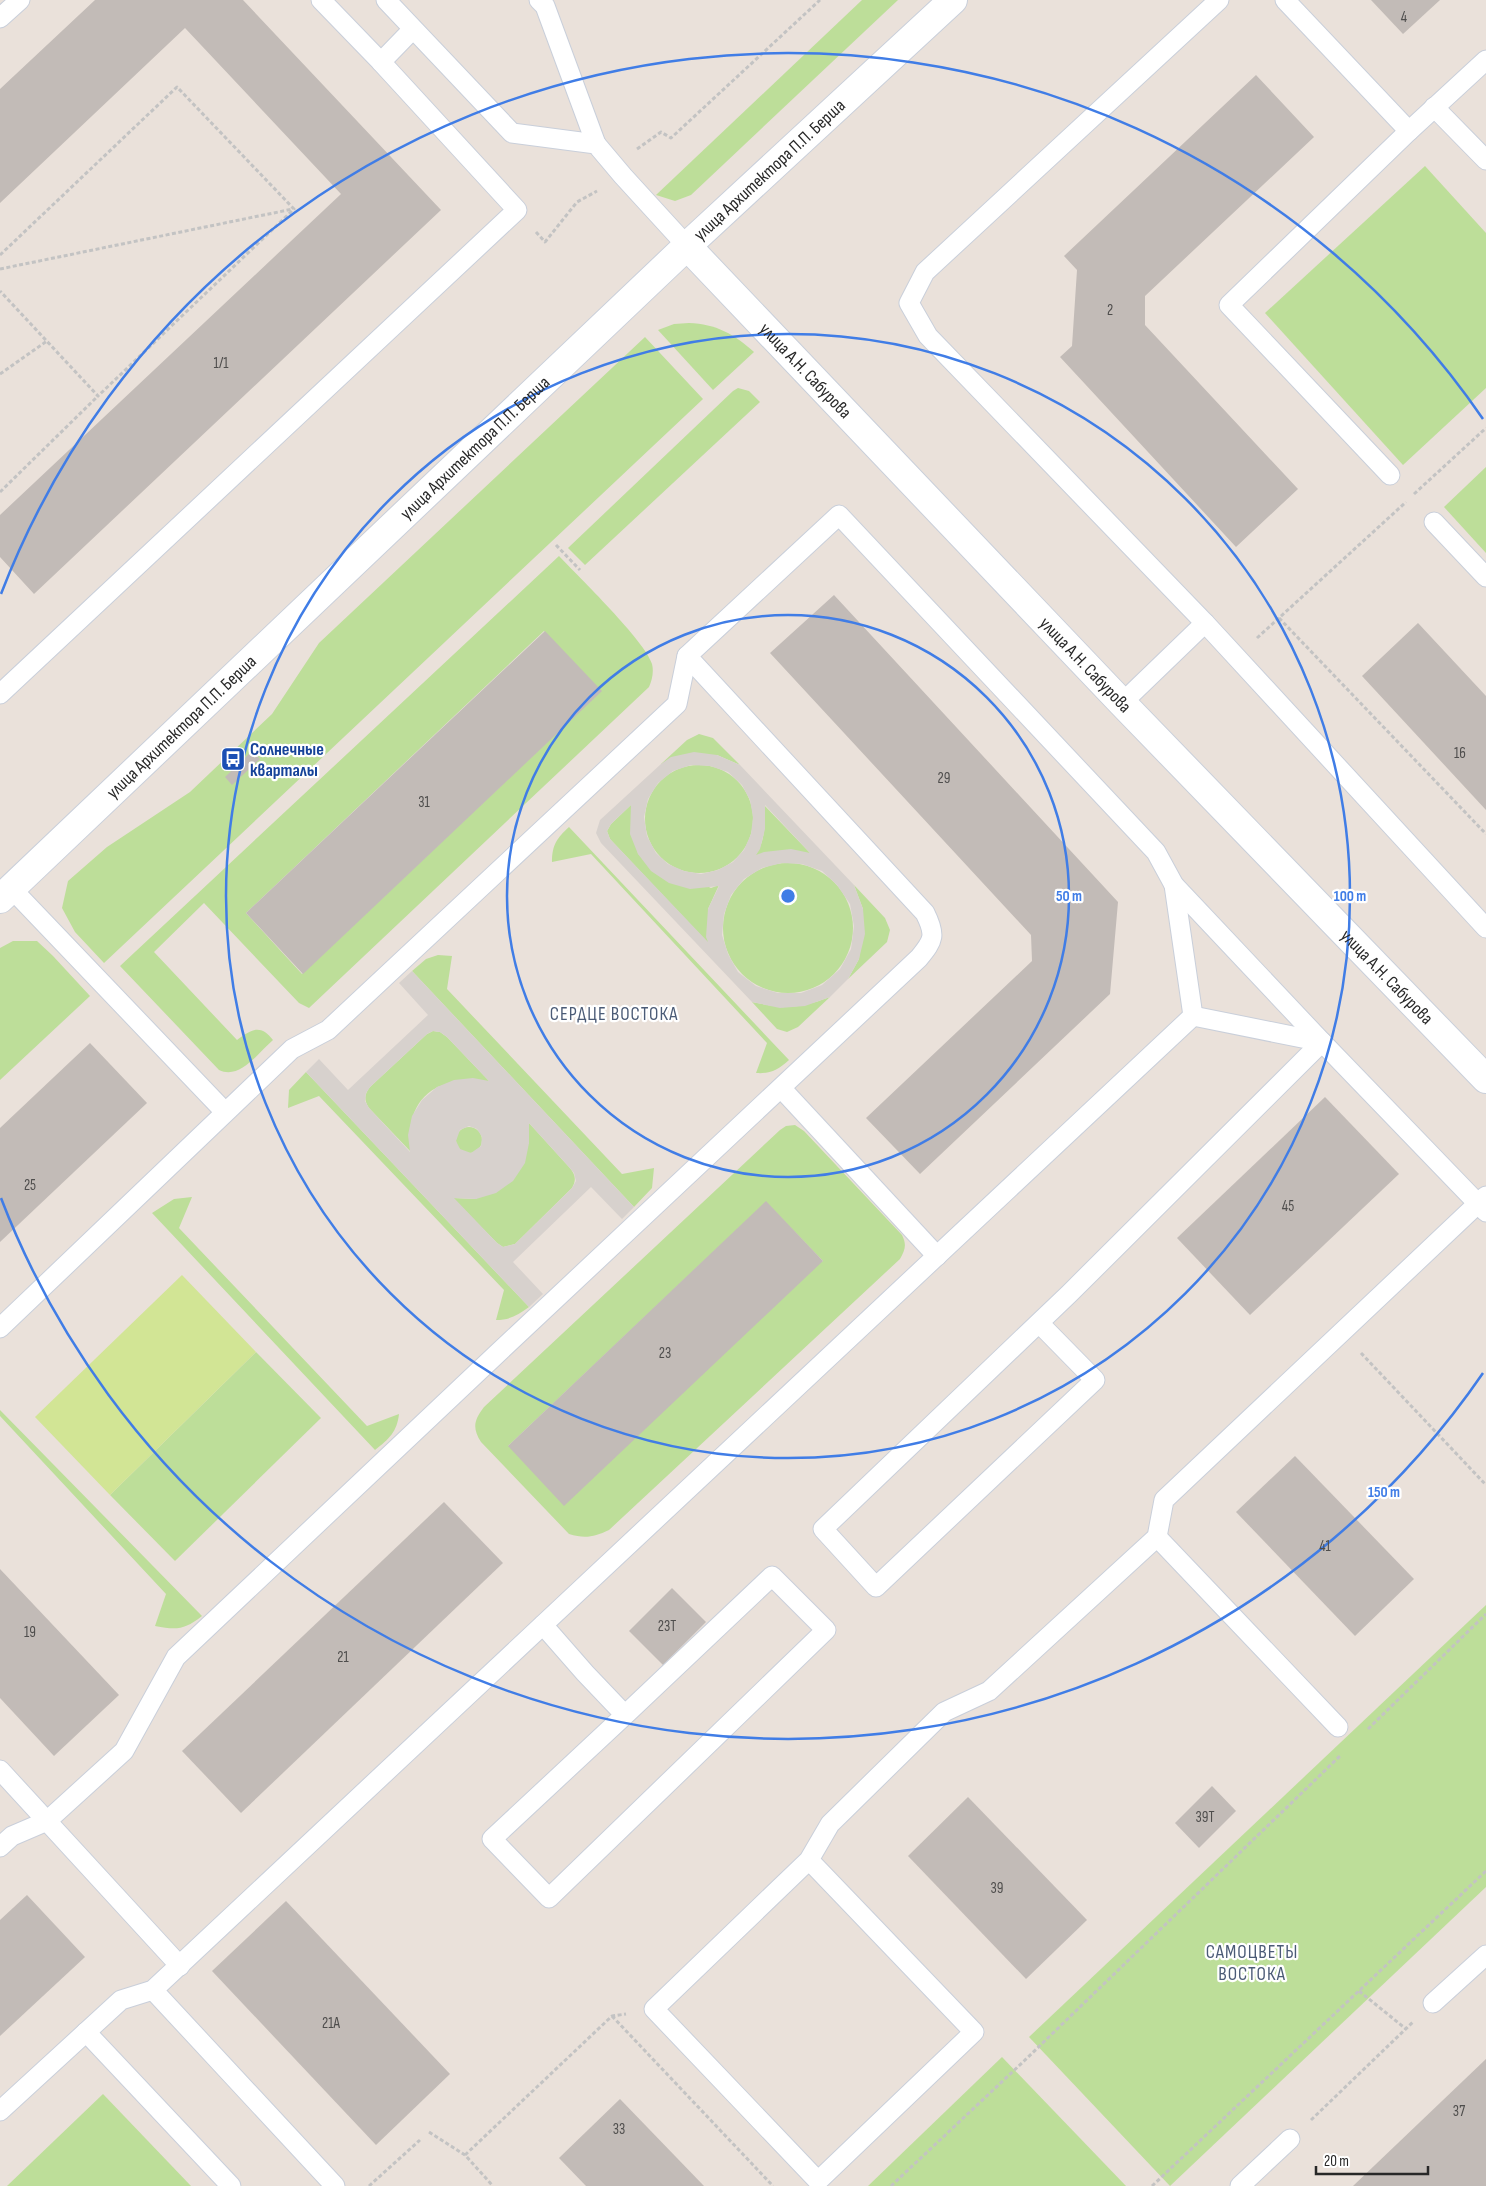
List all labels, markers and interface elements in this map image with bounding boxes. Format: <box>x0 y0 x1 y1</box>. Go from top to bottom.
house number: 4 <box>1401 8 1407 27</box>
street label: улица Архитектора П.П. Берша <box>689 95 849 245</box>
house number: 2 <box>1107 301 1113 320</box>
street label: улица А.Н. Сабурова <box>755 319 856 423</box>
house number: 1/1 <box>213 354 229 373</box>
street label: улица Архитектора П.П. Берша <box>396 372 554 524</box>
street label: улица А.Н. Сабурова <box>1035 613 1136 717</box>
street label: улица Архитектора П.П. Берша <box>102 651 260 803</box>
place label: Солнечные кварталы <box>250 739 324 781</box>
house number: 16 <box>1454 744 1466 763</box>
bus stop icon: Солнечные кварталы <box>220 746 246 772</box>
house number: 29 <box>938 769 950 788</box>
house number: 31 <box>418 793 431 812</box>
centre of rings <box>779 887 797 905</box>
text: 50 m <box>1056 887 1082 906</box>
text: 100 m <box>1334 887 1366 906</box>
street label: улица А.Н. Сабурова <box>1336 925 1438 1029</box>
district label: СЕРДЦЕ ВОСТОКА <box>550 1003 678 1026</box>
house number: 25 <box>24 1176 36 1195</box>
house number: 45 <box>1282 1197 1294 1216</box>
house number: 23 <box>659 1344 671 1363</box>
text: 150 m <box>1368 1483 1400 1502</box>
house number: 41 <box>1319 1537 1332 1556</box>
house number: 23Т <box>658 1617 676 1636</box>
house number: 19 <box>24 1623 36 1642</box>
house number: 21 <box>337 1648 349 1667</box>
house number: 39Т <box>1195 1808 1215 1827</box>
house number: 39 <box>991 1879 1003 1898</box>
district label: САМОЦВЕТЫ ВОСТОКА <box>1206 1941 1298 1986</box>
house number: 21А <box>322 2014 341 2033</box>
house number: 37 <box>1453 2102 1465 2121</box>
house number: 33 <box>613 2120 625 2139</box>
scale bar <box>1316 2144 1428 2176</box>
text: 20 m <box>1324 2152 1349 2171</box>

